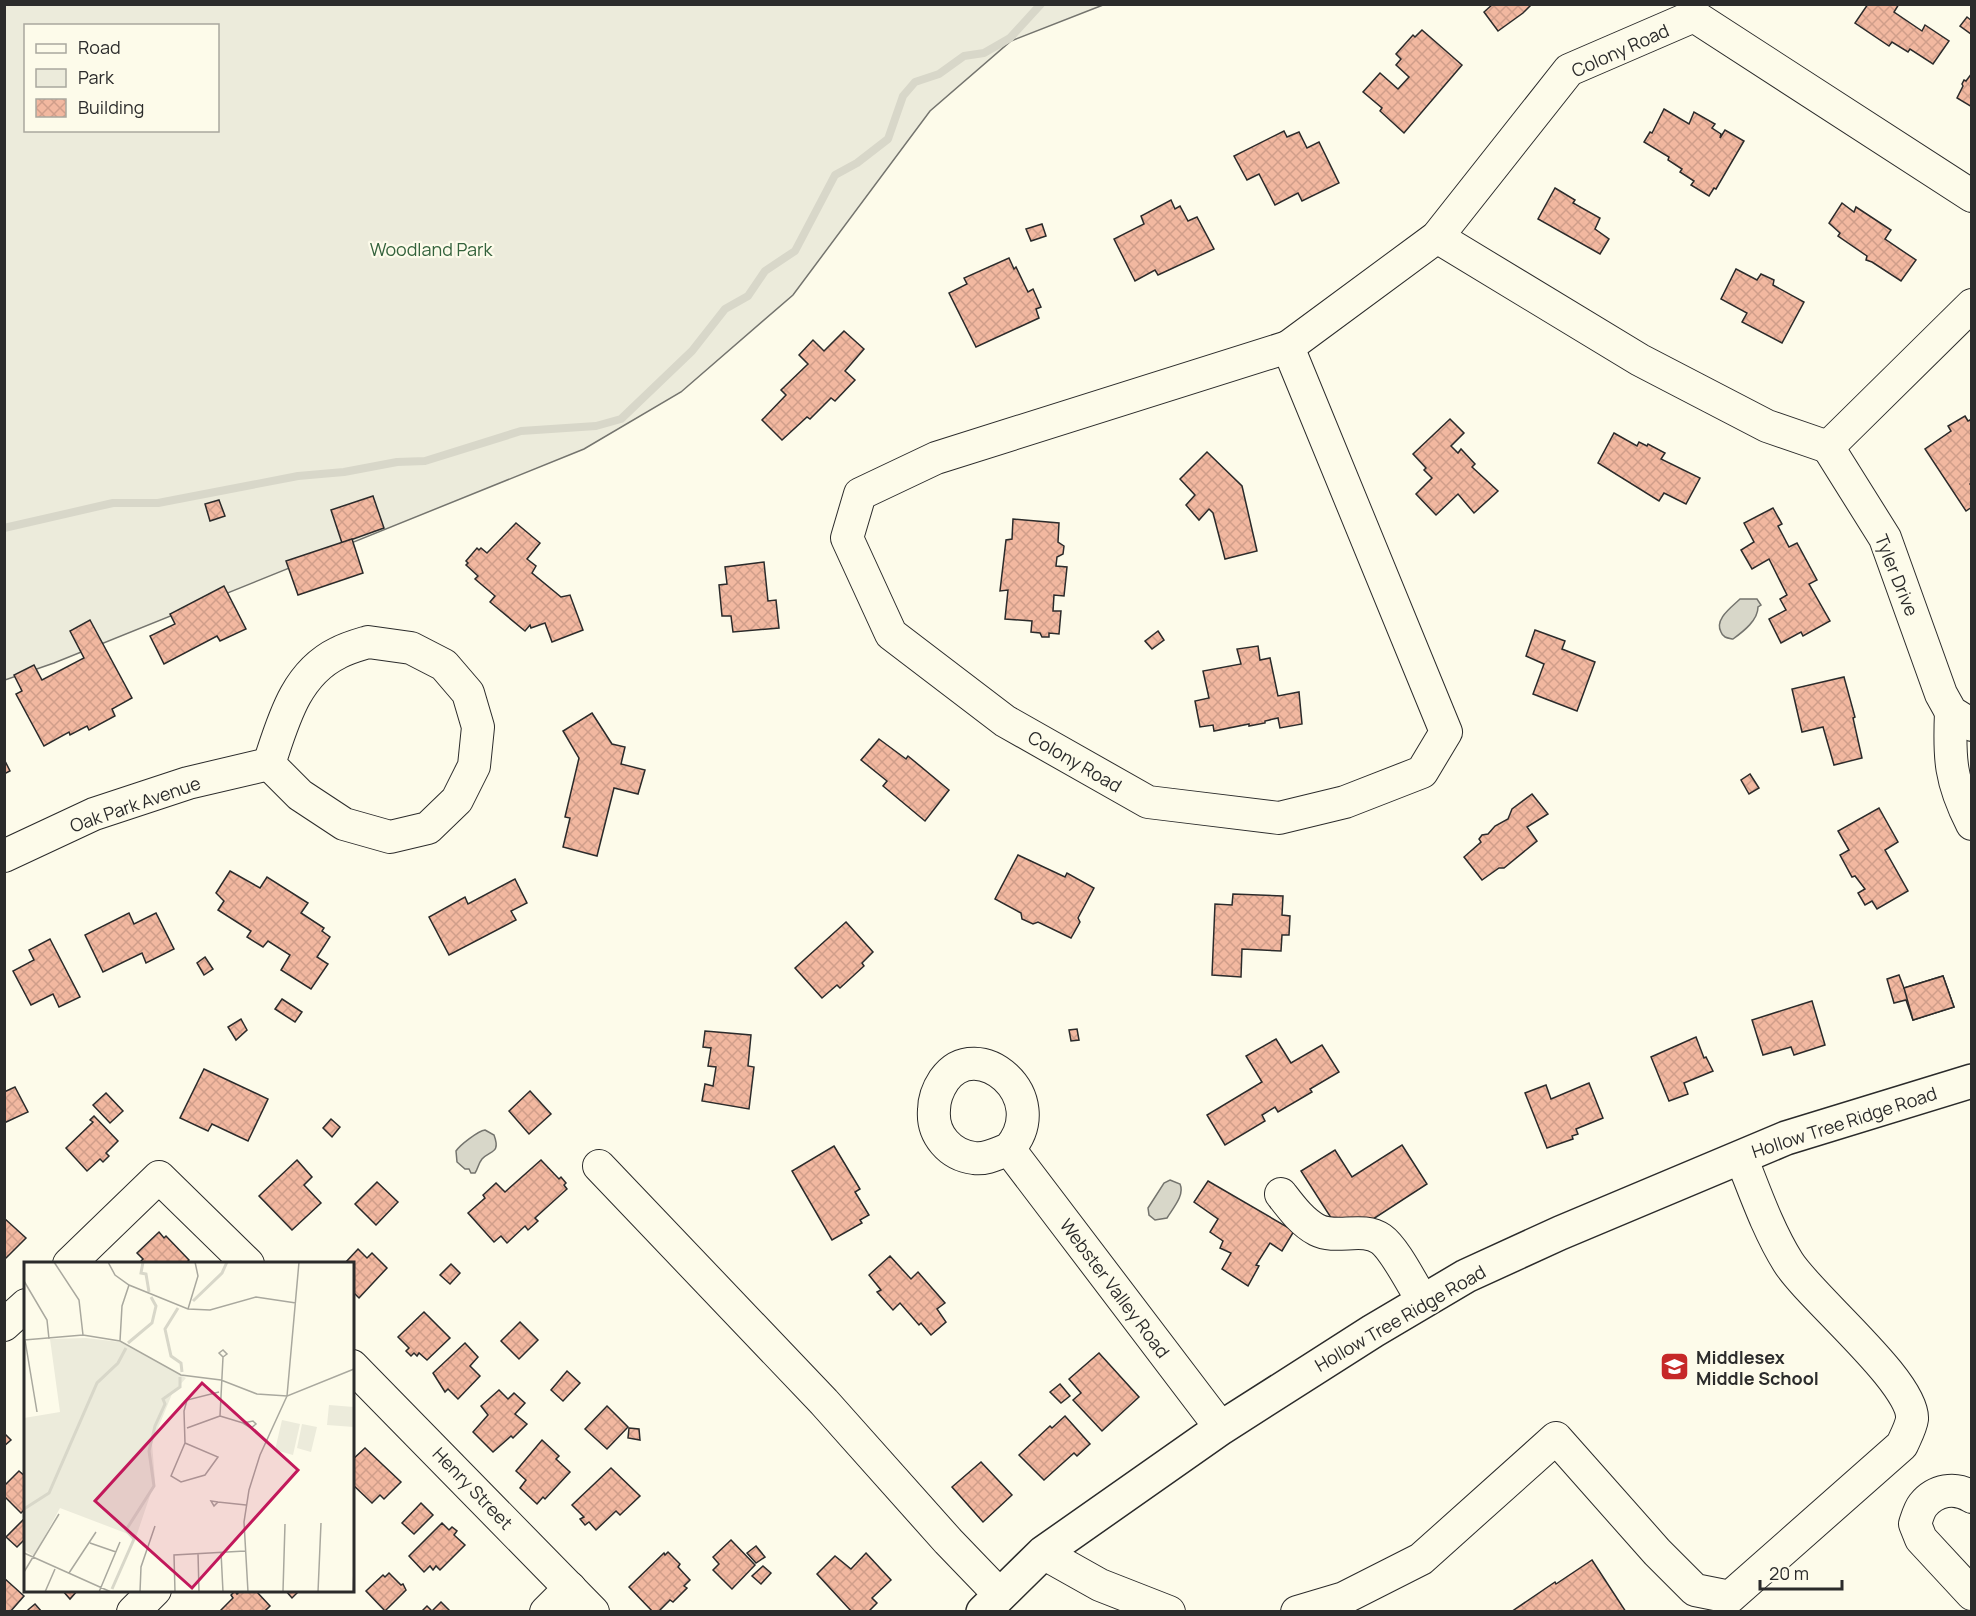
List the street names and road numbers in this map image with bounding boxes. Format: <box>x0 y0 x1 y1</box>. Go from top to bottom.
street label: Colony Road <box>1567 18 1673 82</box>
street label: Tyler Drive <box>1870 531 1924 619</box>
street label: Colony Road <box>1024 724 1126 798</box>
street label: Oak Park Avenue <box>66 770 204 838</box>
street label: Hollow Tree Ridge Road <box>1748 1081 1940 1163</box>
street label: Webster Valley Road <box>1055 1214 1175 1362</box>
street label: Hollow Tree Ridge Road <box>1310 1259 1490 1377</box>
street label: Henry Street <box>428 1442 518 1534</box>

